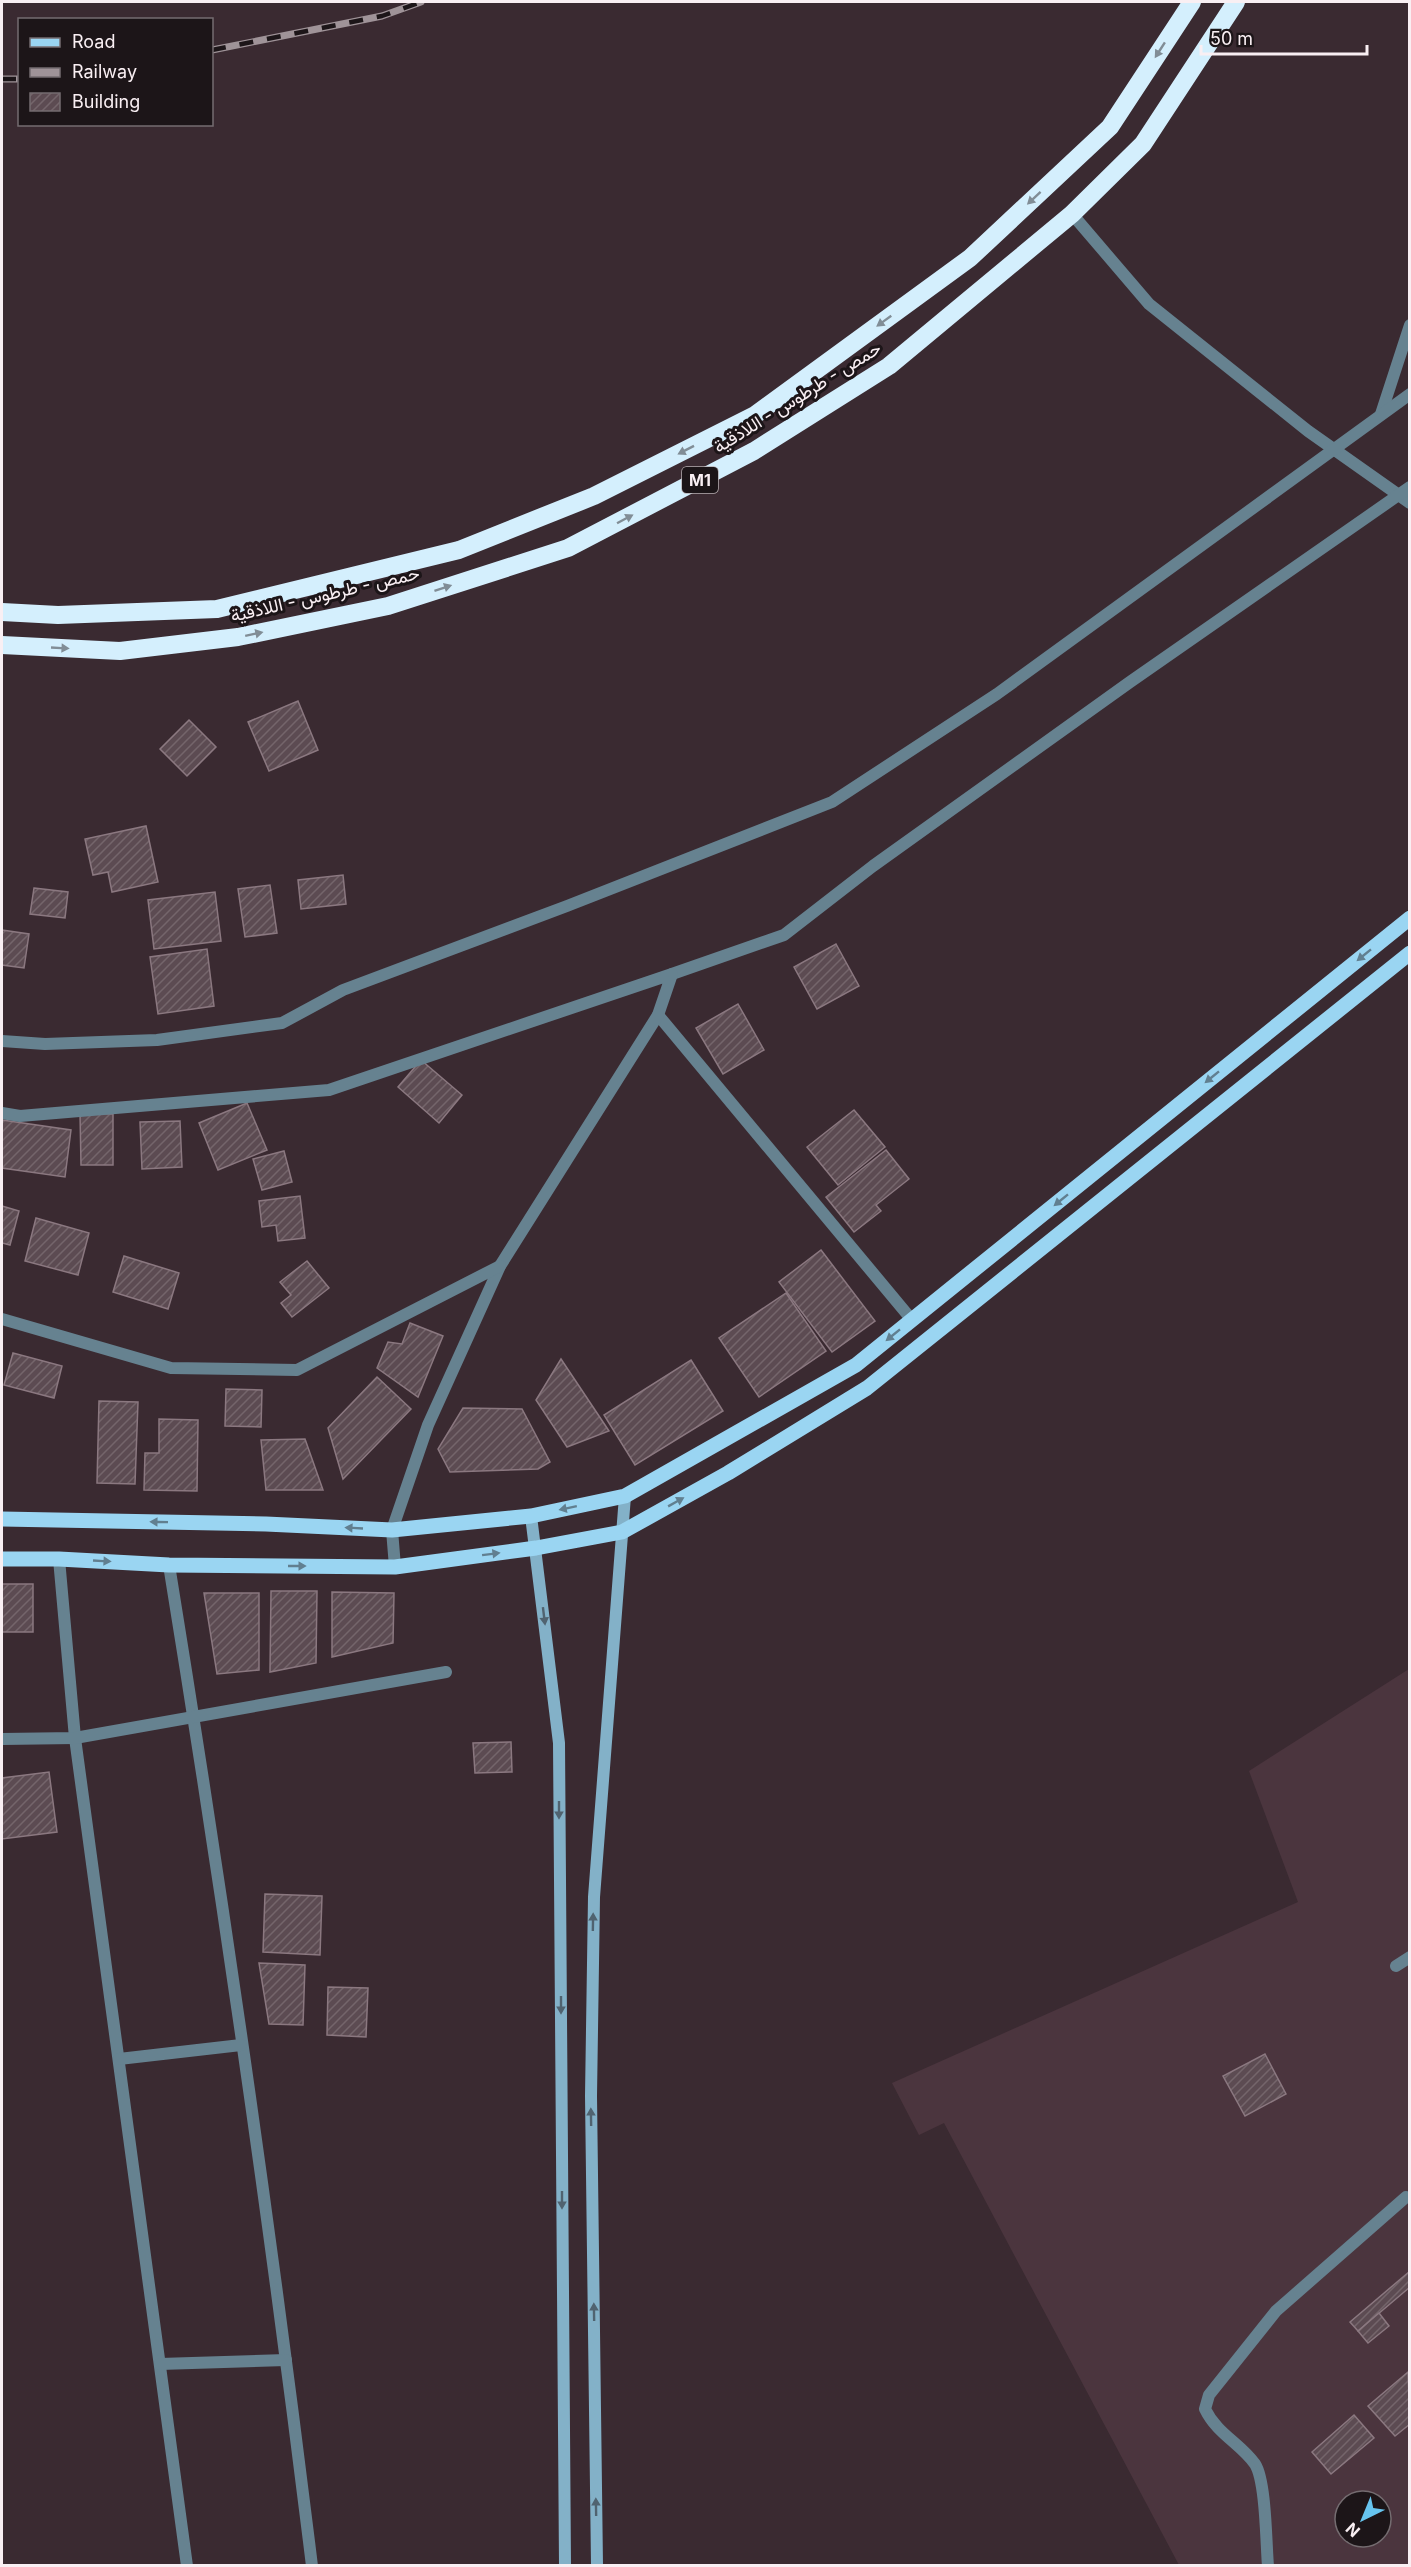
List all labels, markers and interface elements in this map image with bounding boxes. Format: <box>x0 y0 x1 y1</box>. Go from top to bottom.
legend <box>18 18 213 126</box>
scale bar <box>1201 18 1368 56</box>
text: 50 m <box>1210 28 1253 49</box>
text: Road <box>72 31 115 52</box>
one-way arrow <box>1154 42 1166 58</box>
text: Railway <box>72 61 137 82</box>
text: Building <box>72 91 140 112</box>
one-way arrow <box>1028 190 1042 204</box>
one-way arrow <box>876 315 892 327</box>
street label: حمص - طرطوس - اللاذقية <box>709 337 885 458</box>
one-way arrow <box>677 445 694 454</box>
road number: M1 <box>682 467 718 493</box>
one-way arrow <box>616 514 633 524</box>
street label: حمص - طرطوس - اللاذقية <box>228 562 422 627</box>
one-way arrow <box>434 583 452 592</box>
one-way arrow <box>244 629 263 638</box>
one-way arrow <box>50 643 69 652</box>
one-way arrow <box>1356 948 1372 961</box>
one-way arrow <box>1204 1071 1220 1084</box>
one-way arrow <box>1053 1193 1068 1205</box>
one-way arrow <box>885 1329 900 1341</box>
one-way arrow <box>668 1497 685 1507</box>
one-way arrow <box>558 1504 577 1513</box>
one-way arrow <box>149 1517 168 1527</box>
one-way arrow <box>344 1524 363 1533</box>
one-way arrow <box>482 1550 501 1559</box>
one-way arrow <box>92 1557 111 1566</box>
one-way arrow <box>287 1561 306 1571</box>
one-way arrow <box>539 1606 549 1625</box>
one-way arrow <box>554 1800 564 1819</box>
one-way arrow <box>588 1913 598 1932</box>
one-way arrow <box>556 1995 566 2014</box>
one-way arrow <box>586 2108 596 2127</box>
one-way arrow <box>557 2190 567 2209</box>
one-way arrow <box>589 2303 599 2322</box>
north arrow <box>1333 2489 1393 2549</box>
one-way arrow <box>591 2498 601 2517</box>
text: N <box>1341 2518 1364 2541</box>

